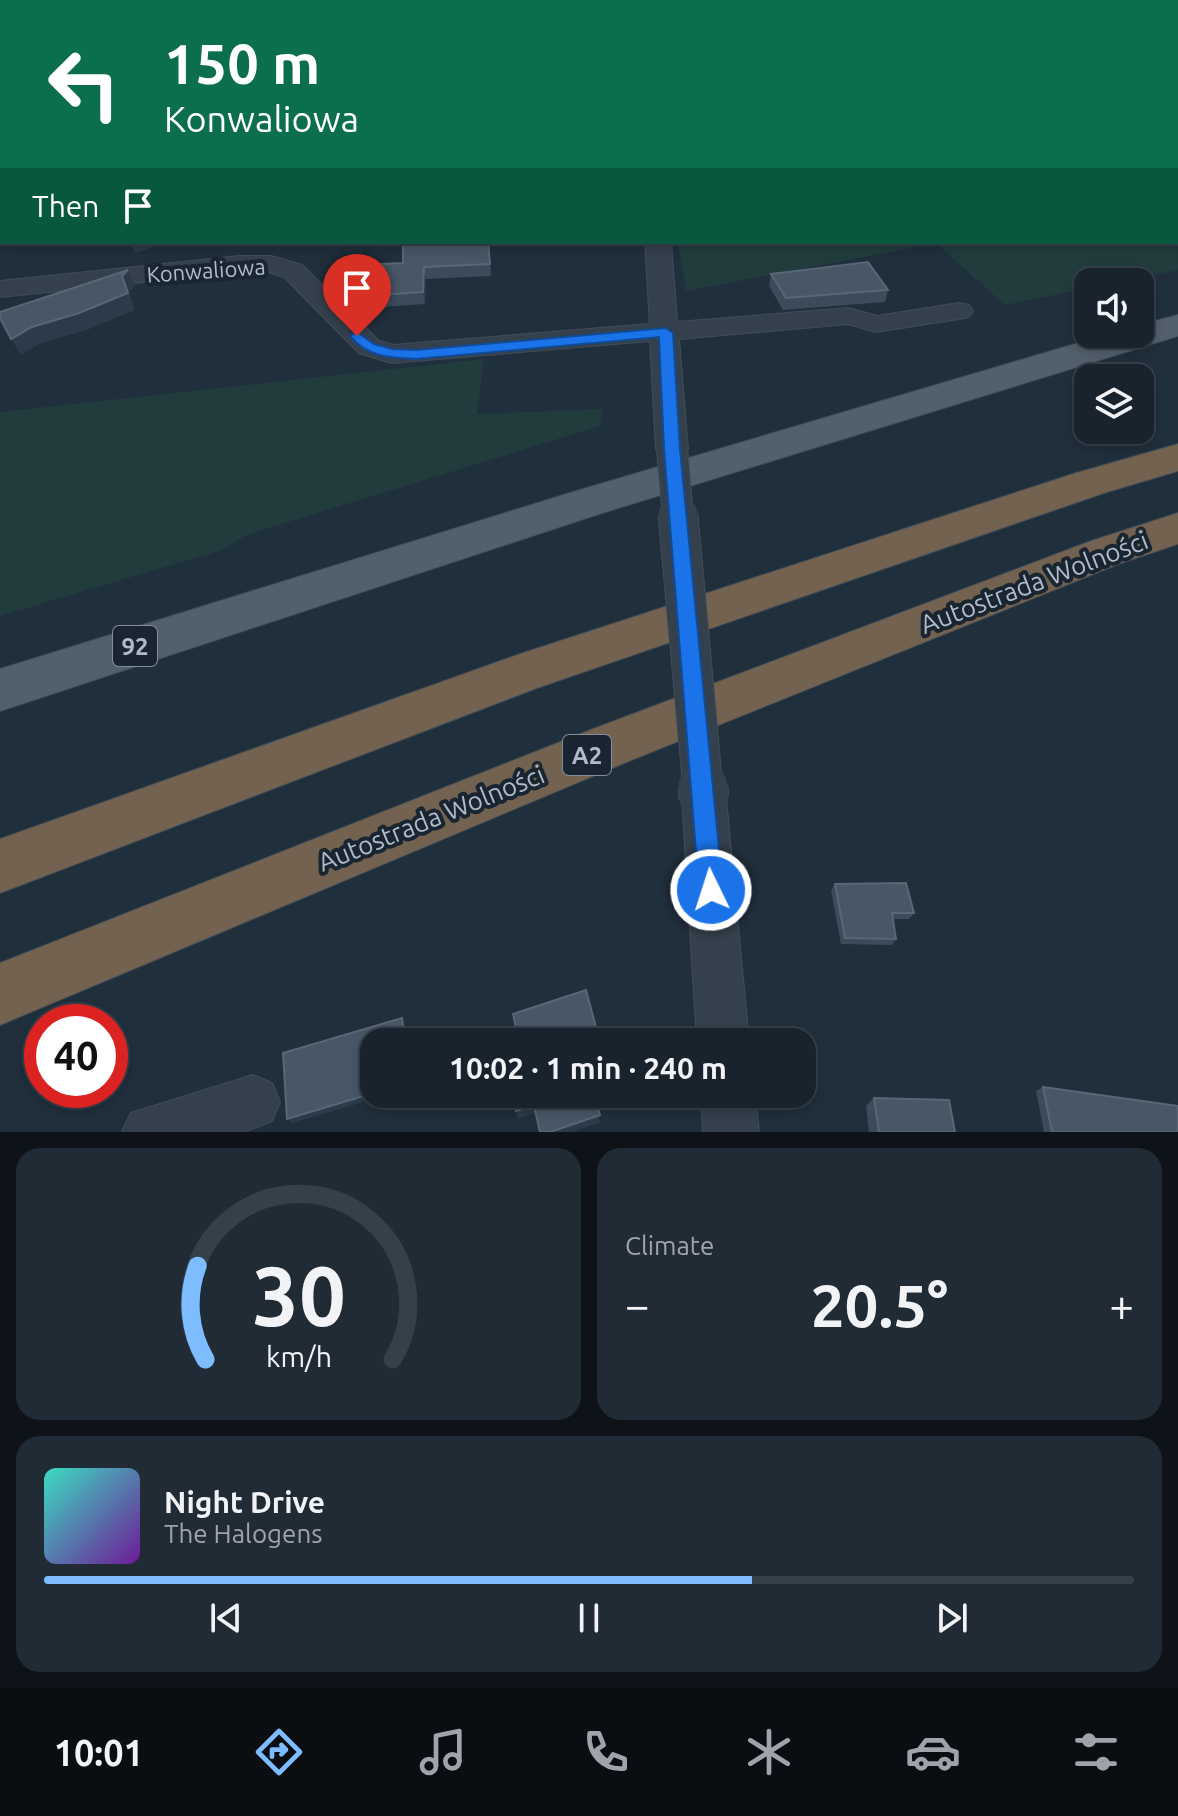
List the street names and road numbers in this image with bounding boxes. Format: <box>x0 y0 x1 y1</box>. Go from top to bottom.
street label: Konwaliowa <box>146 253 266 287</box>
street label: Autostrada Wolności <box>916 525 1152 639</box>
road number: 92 <box>113 626 157 666</box>
road number: A2 <box>563 735 611 775</box>
street label: Autostrada Wolności <box>313 759 549 877</box>

